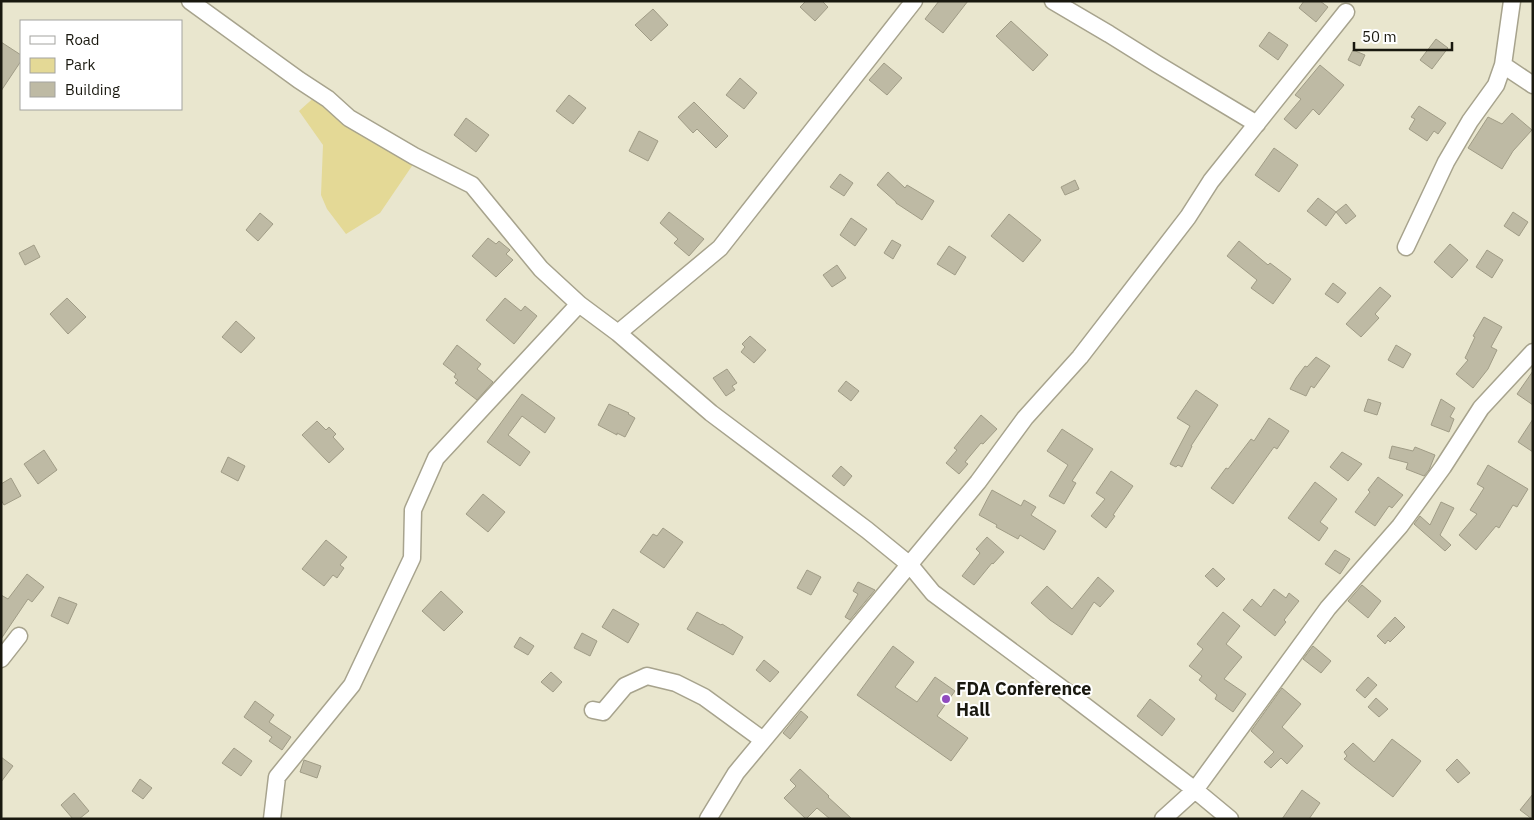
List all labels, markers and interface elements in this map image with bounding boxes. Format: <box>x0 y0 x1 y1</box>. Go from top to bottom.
legend <box>20 20 182 110</box>
scale bar <box>1354 20 1452 52</box>
text: 50 m <box>1362 27 1397 46</box>
text: Road <box>65 30 100 49</box>
text: Park <box>65 55 95 74</box>
text: Building <box>65 80 120 99</box>
place label: FDA Conference Hall <box>956 677 1092 721</box>
marker: FDA Conference Hall <box>940 693 952 705</box>

